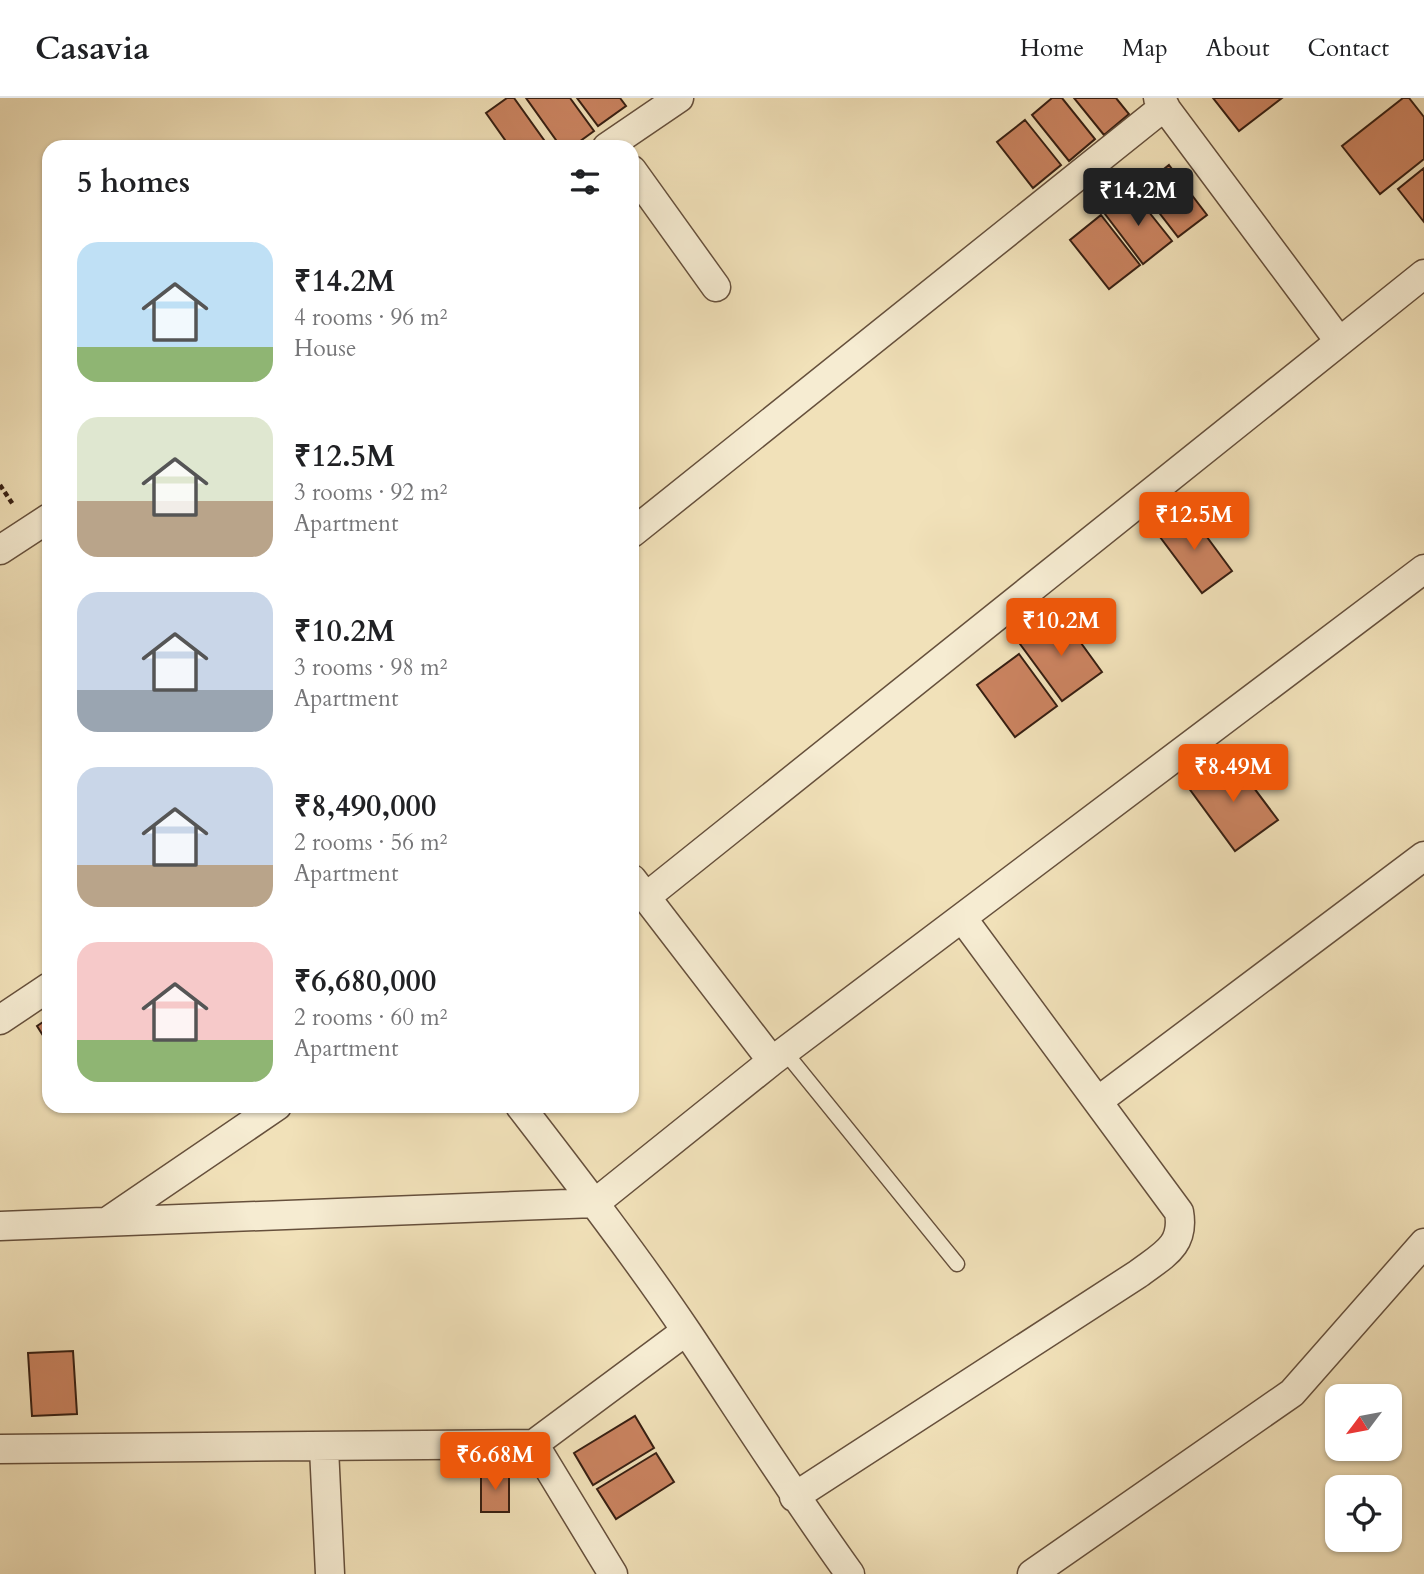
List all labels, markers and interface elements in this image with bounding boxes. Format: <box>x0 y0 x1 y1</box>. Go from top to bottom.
text: Casavia <box>35 26 150 71</box>
text: Home <box>1020 32 1084 65</box>
text: Map <box>1122 32 1168 65</box>
text: About <box>1206 32 1270 65</box>
text: Contact <box>1308 32 1389 65</box>
text: 5 homes <box>77 162 190 203</box>
icon: filters <box>566 163 604 201</box>
pin: ₹14.2M <box>1081 169 1195 228</box>
text: ₹14.2M <box>1099 175 1177 206</box>
text: ₹14.2M <box>294 261 395 302</box>
icon: home <box>133 270 217 354</box>
text: 4 rooms · 96 m² <box>294 302 447 333</box>
text: House <box>294 333 356 364</box>
text: ₹12.5M <box>294 436 395 477</box>
icon: home <box>133 445 217 529</box>
text: 3 rooms · 92 m² <box>294 477 447 508</box>
pin: ₹12.5M <box>1137 492 1251 552</box>
text: ₹12.5M <box>1155 499 1233 530</box>
text: Apartment <box>294 508 398 539</box>
pin: ₹10.2M <box>1004 598 1118 658</box>
text: ₹10.2M <box>1022 605 1100 636</box>
text: ₹10.2M <box>294 611 395 652</box>
icon: home <box>133 620 217 704</box>
text: 3 rooms · 98 m² <box>294 652 447 683</box>
text: Apartment <box>294 683 398 714</box>
pin: ₹8.49M <box>1176 744 1290 804</box>
text: ₹8.49M <box>1194 751 1272 782</box>
text: ₹8,490,000 <box>294 786 436 827</box>
icon: home <box>133 795 217 879</box>
text: 2 rooms · 56 m² <box>294 827 447 858</box>
text: Apartment <box>294 858 398 889</box>
text: ₹6,680,000 <box>294 961 436 1002</box>
icon: home <box>133 970 217 1054</box>
text: 2 rooms · 60 m² <box>294 1002 447 1033</box>
text: Apartment <box>294 1033 398 1064</box>
north arrow <box>1325 1384 1402 1461</box>
map controls <box>1325 1384 1402 1552</box>
pin: ₹6.68M <box>438 1432 552 1492</box>
text: ₹6.68M <box>456 1439 534 1470</box>
button: locate <box>1325 1475 1402 1552</box>

